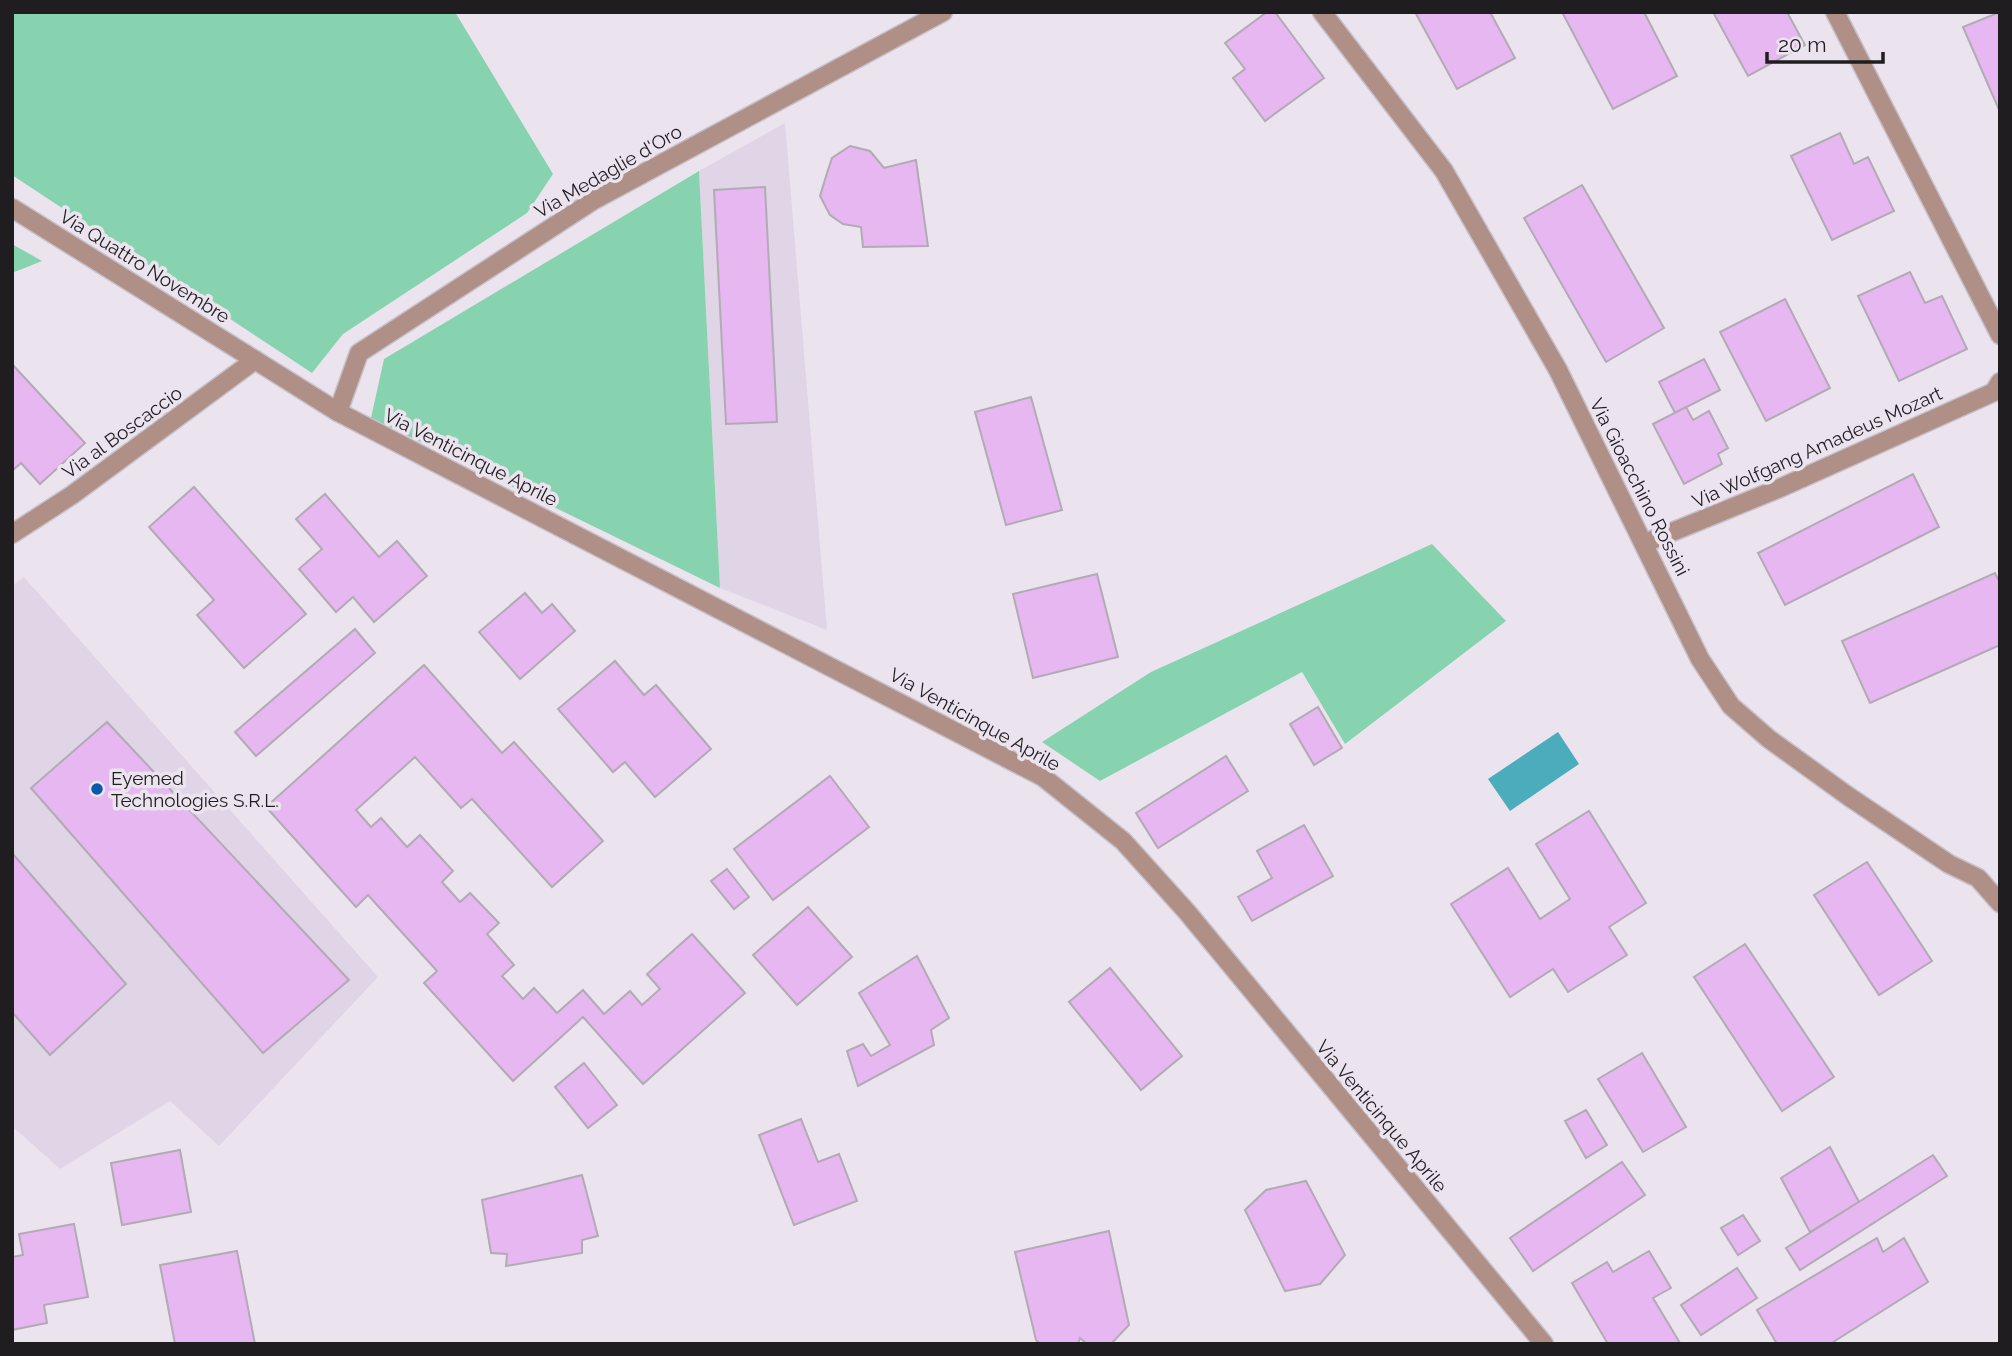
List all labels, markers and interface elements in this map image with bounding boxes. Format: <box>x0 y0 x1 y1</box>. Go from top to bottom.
scale bar <box>1767 21 1882 65</box>
text: 20 m <box>1778 32 1826 57</box>
street label: Via Medaglie d'Oro <box>530 120 686 222</box>
street label: Via Quattro Novembre <box>56 205 234 327</box>
street label: Via al Boscaccio <box>58 381 186 483</box>
street label: Via Wolfgang Amadeus Mozart <box>1689 382 1946 512</box>
street label: Via Gioacchino Rossini <box>1586 395 1694 579</box>
street label: Via Venticinque Aprile <box>381 404 561 510</box>
street label: Via Venticinque Aprile <box>886 663 1064 775</box>
place label: Eyemed Technologies S.R.L. <box>111 767 279 811</box>
marker: Eyemed Technologies S.R.L. <box>89 781 105 797</box>
street label: Via Venticinque Aprile <box>1312 1036 1452 1196</box>

